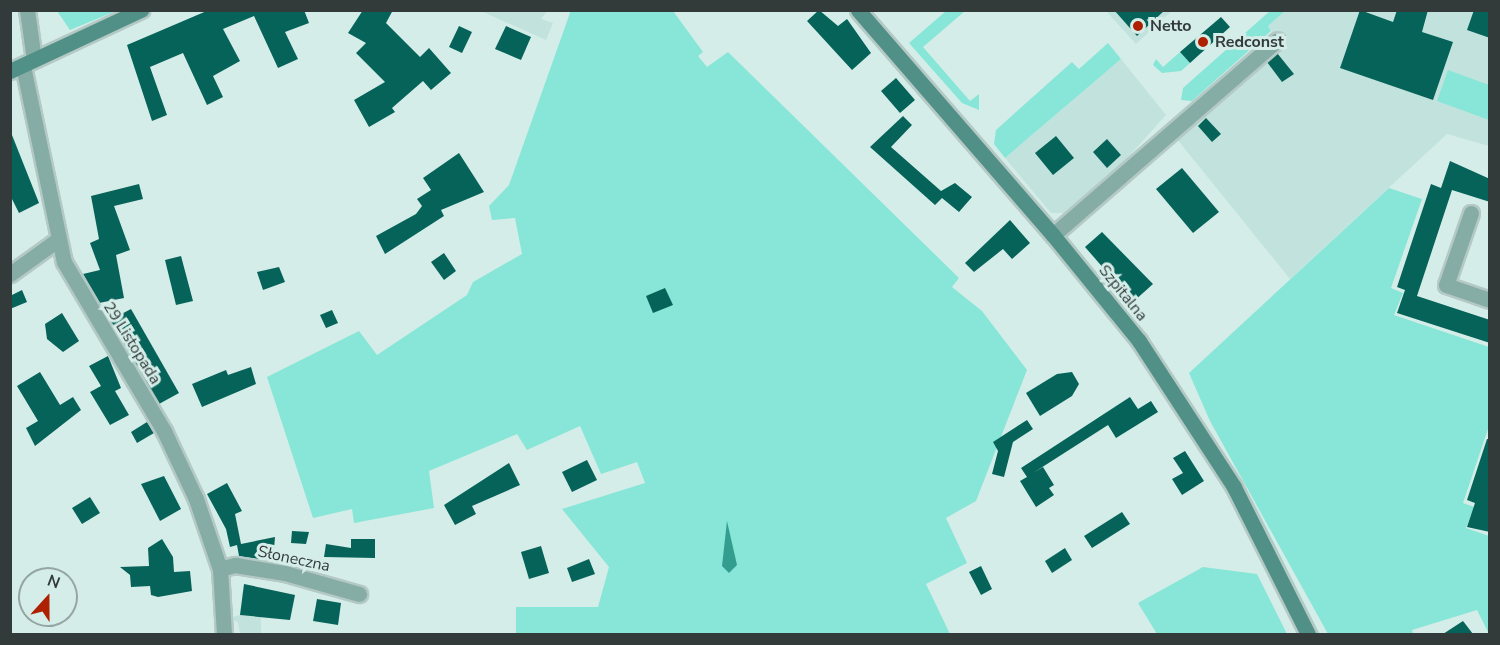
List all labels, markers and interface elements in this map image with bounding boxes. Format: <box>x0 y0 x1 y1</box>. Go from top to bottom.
place label: Netto <box>1150 16 1192 36</box>
marker: Netto <box>1131 19 1145 33</box>
place label: Redconst <box>1215 32 1284 52</box>
marker: Redconst <box>1196 35 1210 49</box>
street label: Szpitalna <box>1095 261 1151 325</box>
street label: 29 Listopada <box>99 298 165 388</box>
street label: Słoneczna <box>256 542 332 576</box>
north arrow <box>18 567 78 627</box>
text: N <box>44 570 63 594</box>

